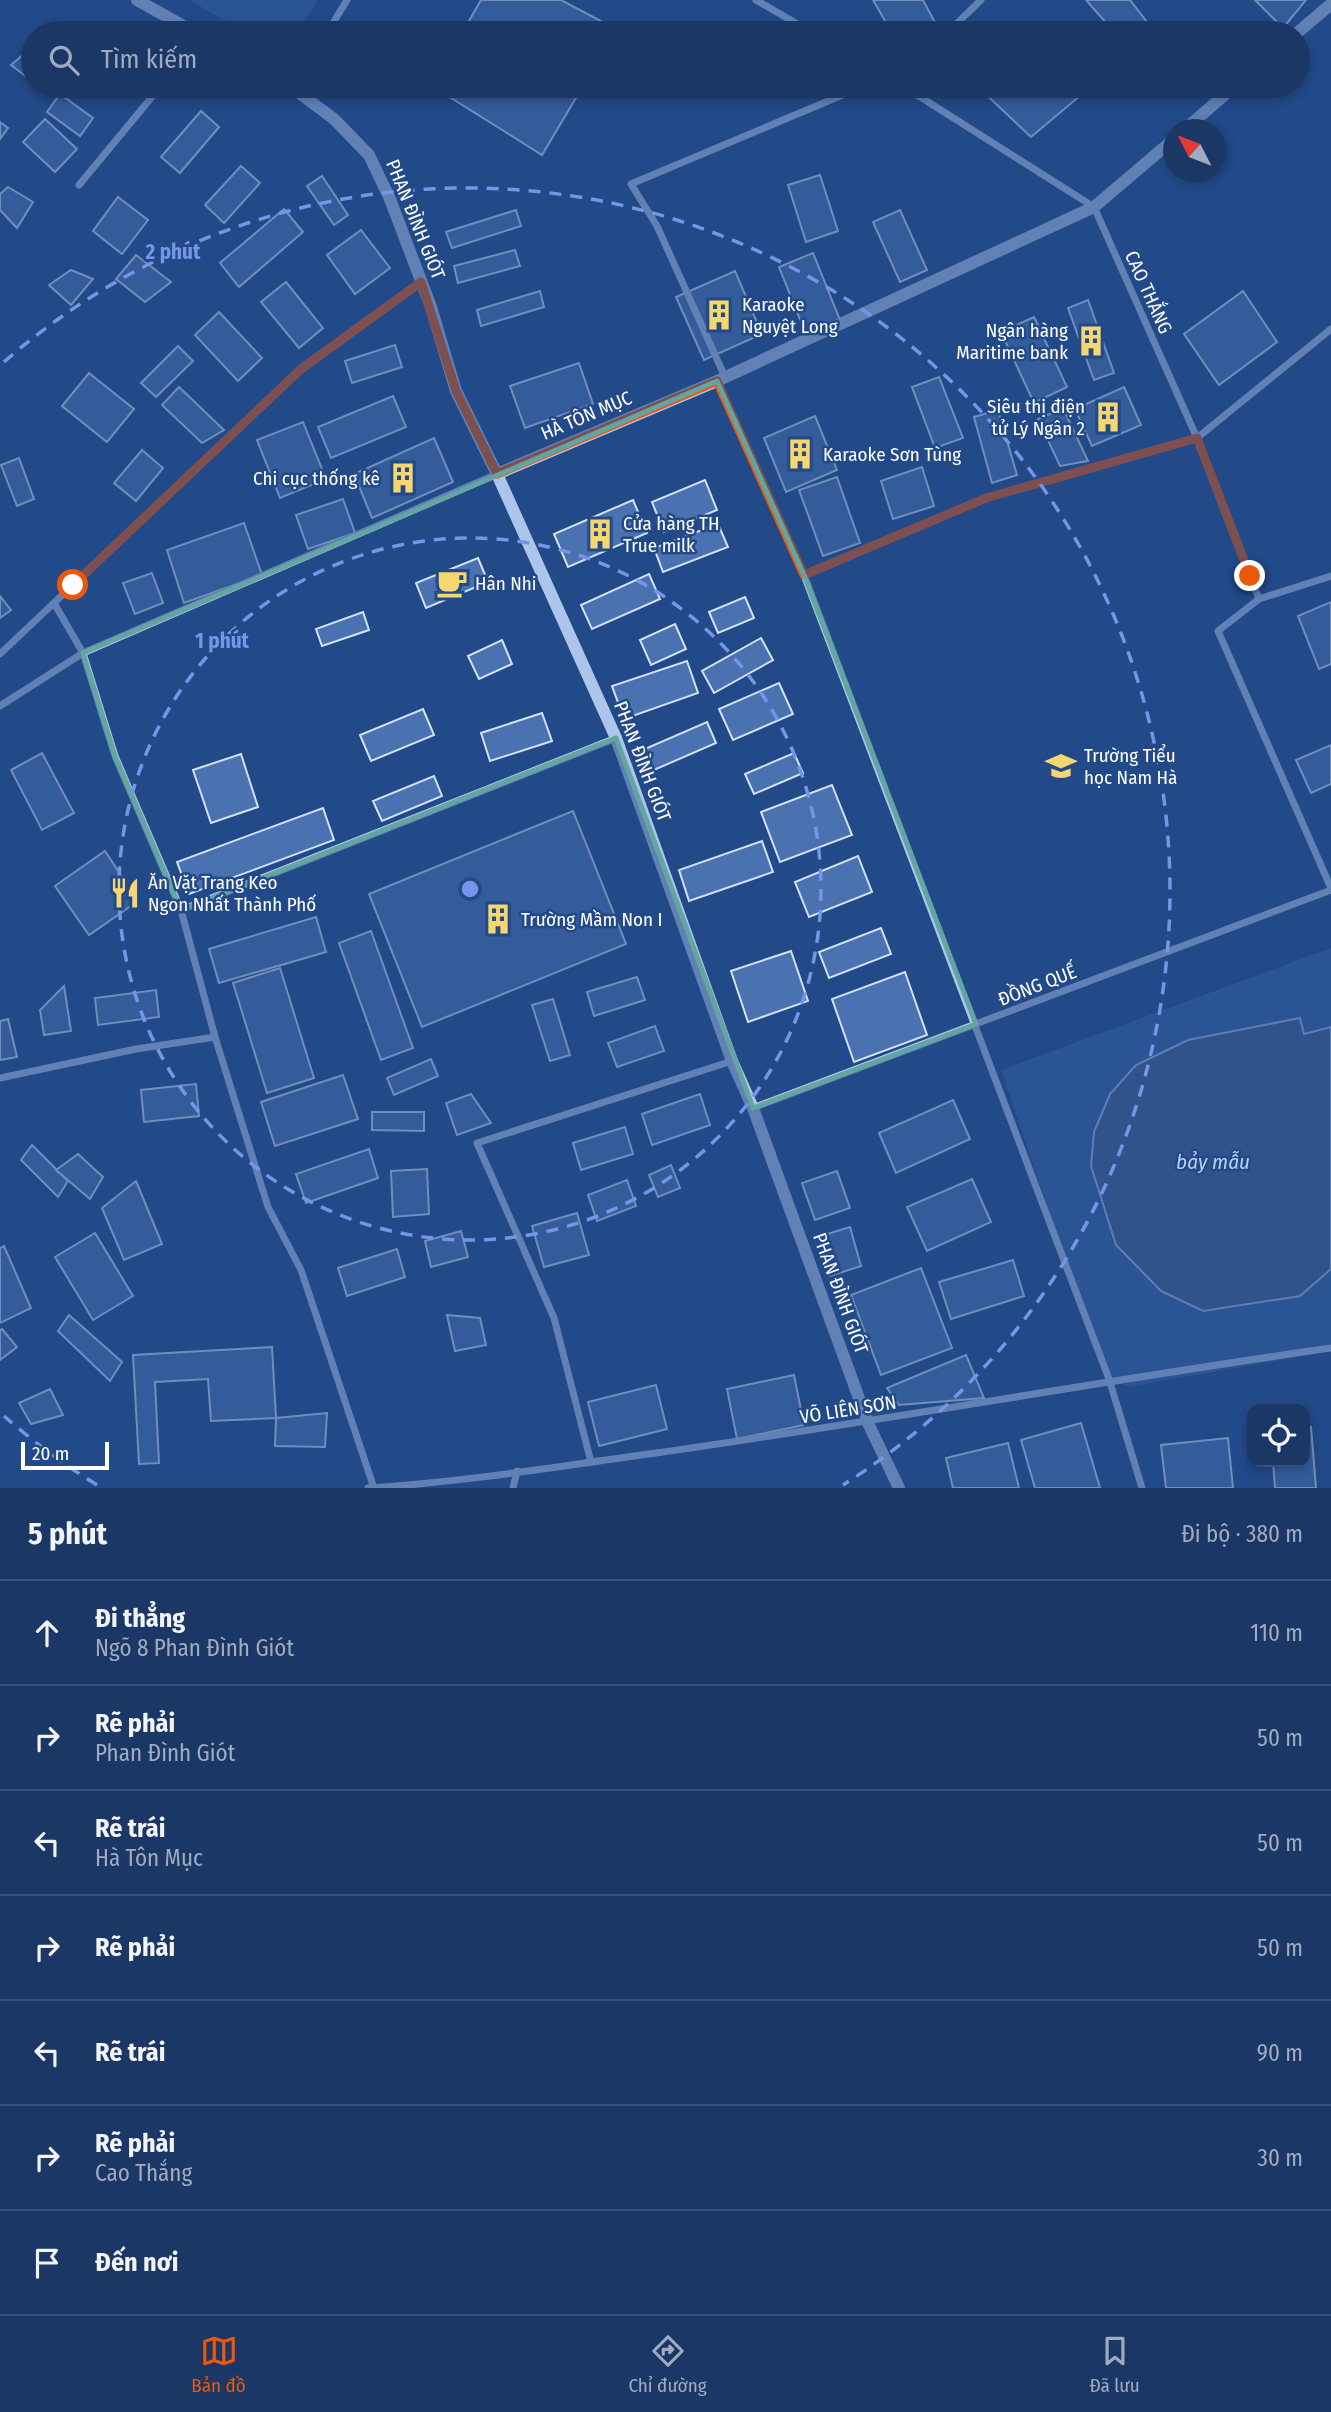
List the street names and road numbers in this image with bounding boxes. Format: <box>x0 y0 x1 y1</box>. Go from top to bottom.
street label: PHAN ĐÌNH GIÓT <box>381 156 450 283</box>
street label: CAO THẮNG <box>1120 246 1179 337</box>
street label: HÀ TÔN MỤC <box>537 386 635 445</box>
street label: PHAN ĐÌNH GIÓT <box>609 698 676 825</box>
street label: ĐỒNG QUẾ <box>994 958 1081 1011</box>
street label: PHAN ĐÌNH GIÓT <box>808 1230 873 1357</box>
street label: VÕ LIÊN SƠN <box>798 1391 898 1428</box>

